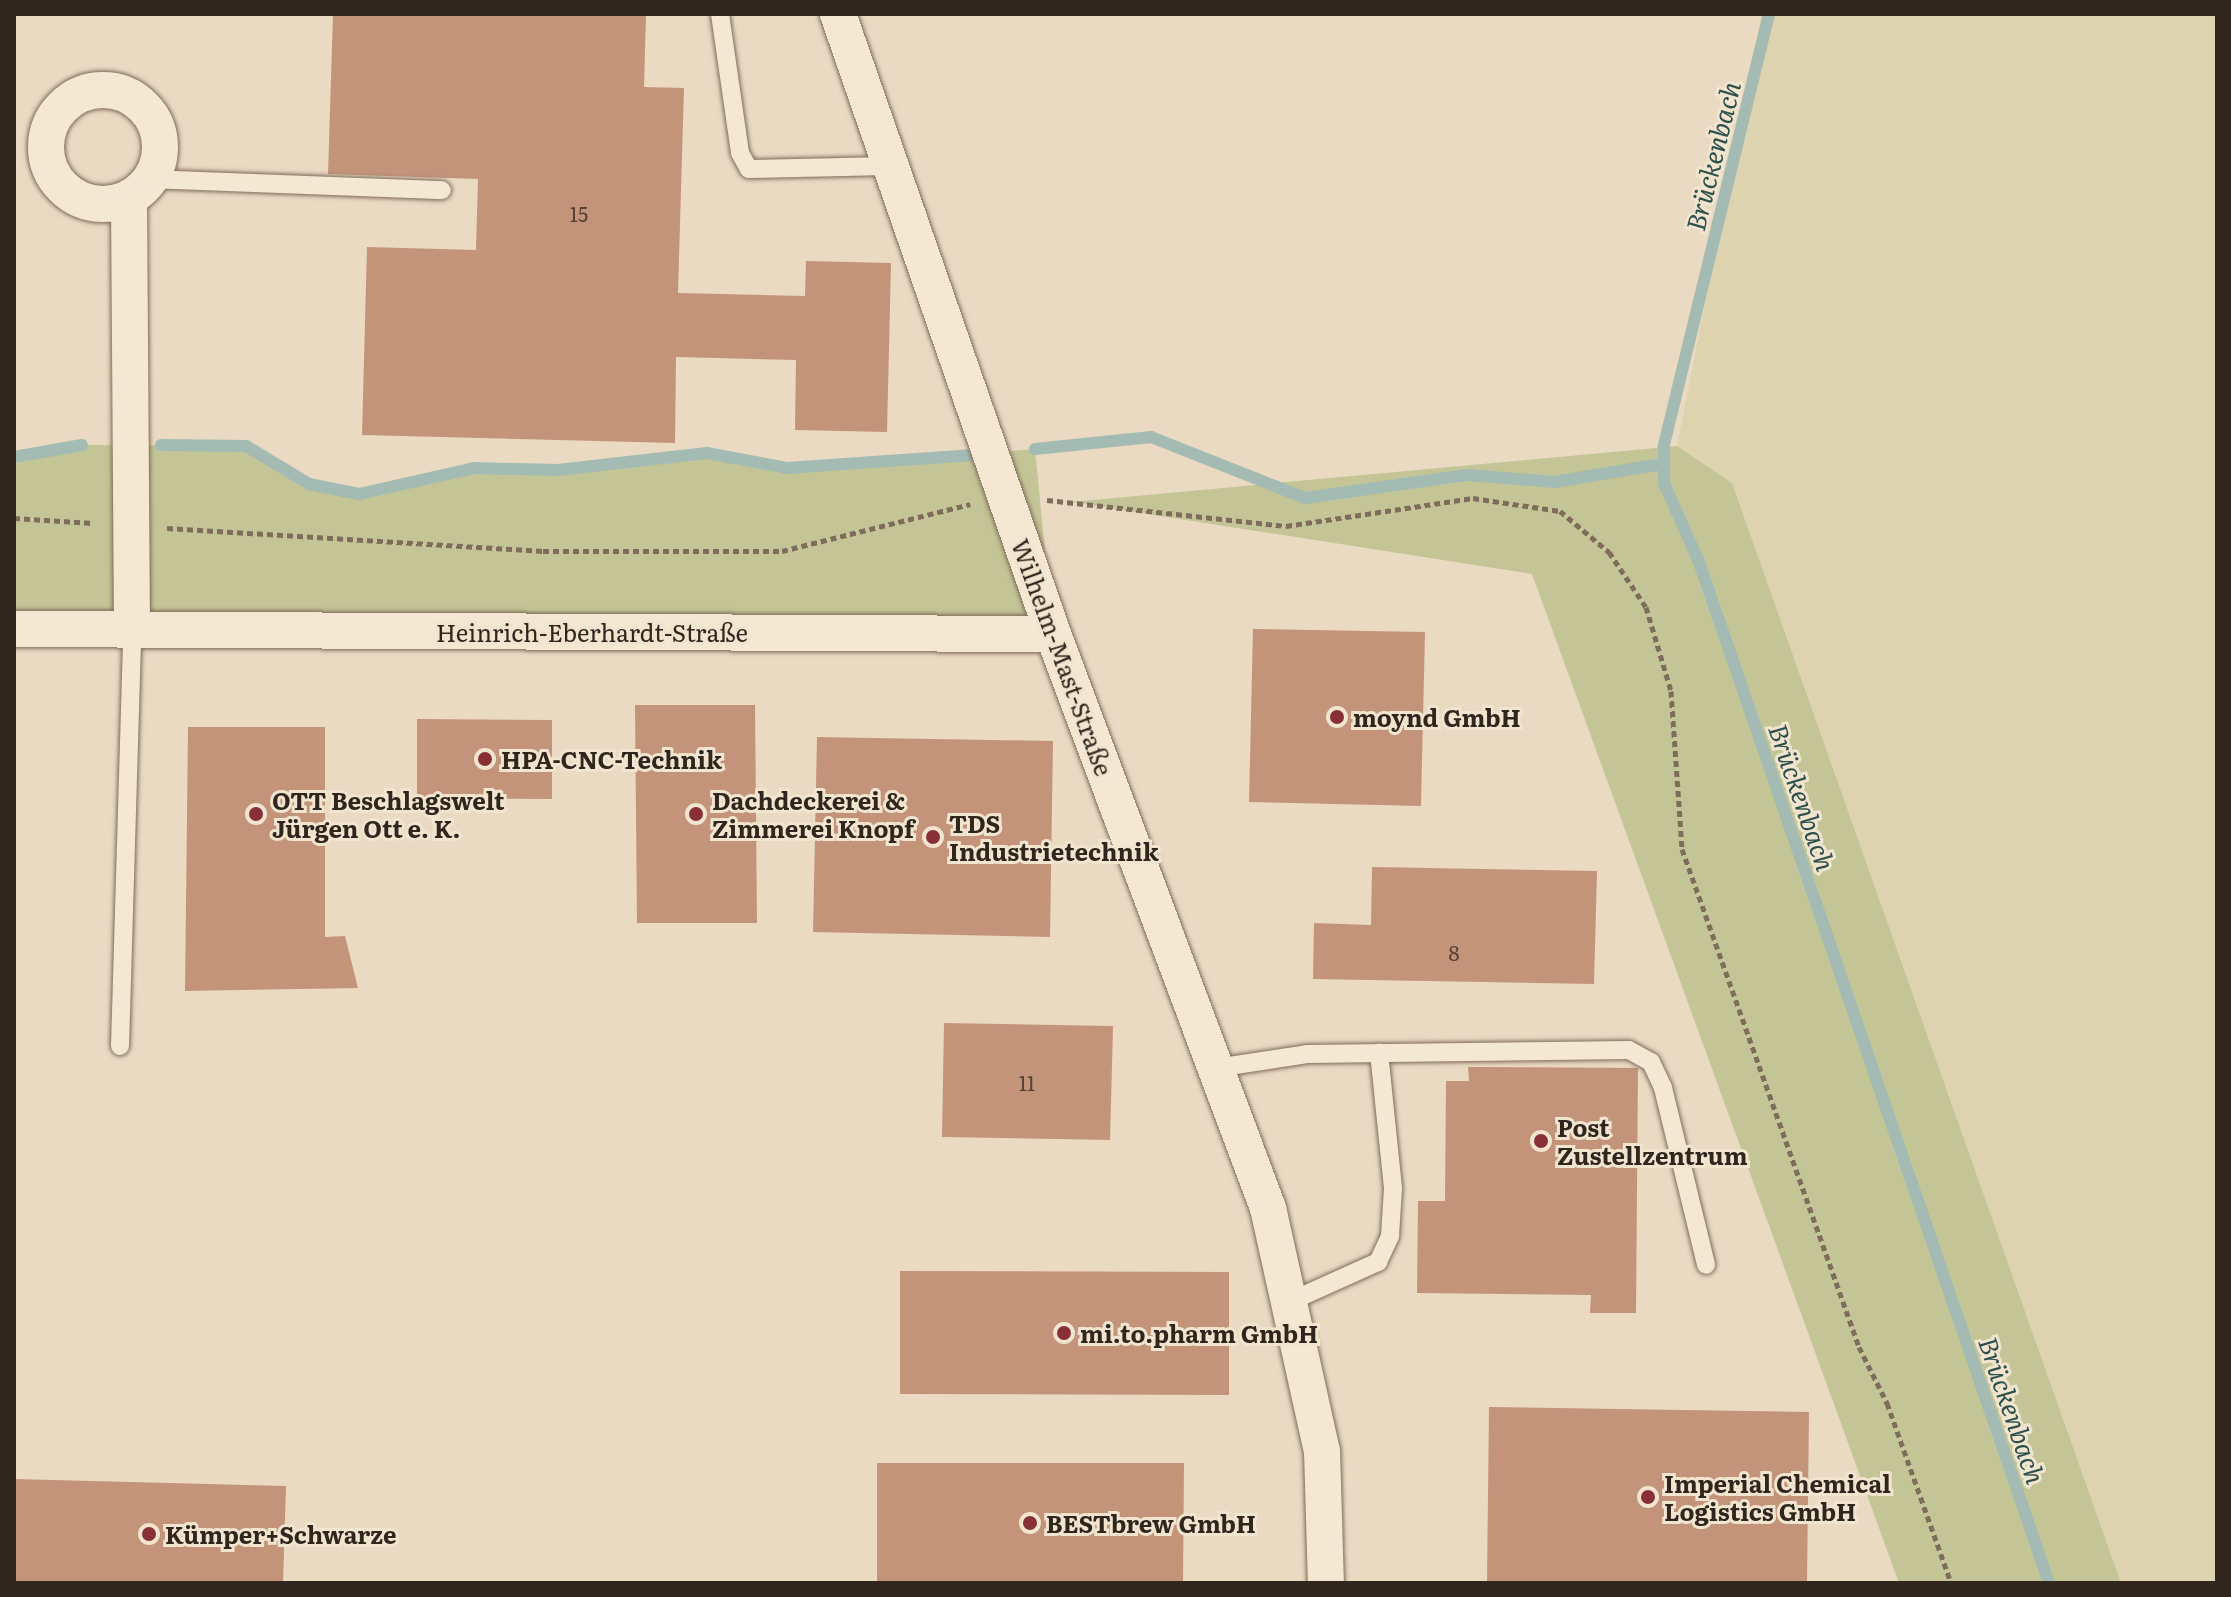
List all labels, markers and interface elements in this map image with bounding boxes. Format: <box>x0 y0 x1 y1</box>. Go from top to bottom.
water label: Brückenbach <box>1678 78 1746 234</box>
house number: 15 <box>570 201 588 225</box>
street label: Wilhelm-Mast-Straße <box>1007 535 1119 779</box>
street label: Heinrich-Eberhardt-Straße <box>436 618 748 646</box>
place label: moynd GmbH <box>1353 703 1521 731</box>
marker: moynd GmbH <box>1328 708 1346 726</box>
water label: Brückenbach <box>1763 720 1843 874</box>
place label: HPA-CNC-Technik <box>501 745 722 773</box>
marker: HPA-CNC-Technik <box>476 750 494 768</box>
place label: OTT Beschlagswelt Jürgen Ott e. K. <box>272 786 504 842</box>
place label: Dachdeckerei & Zimmerei Knopf <box>712 786 914 842</box>
marker: OTT Beschlagswelt Jürgen Ott e. K. <box>247 805 265 823</box>
marker: Dachdeckerei & Zimmerei Knopf <box>687 805 705 823</box>
place label: TDS Industrietechnik <box>949 809 1159 865</box>
marker: TDS Industrietechnik <box>924 828 942 846</box>
house number: 8 <box>1448 940 1460 964</box>
house number: 11 <box>1019 1070 1035 1094</box>
place label: Post Zustellzentrum <box>1557 1113 1748 1169</box>
marker: Post Zustellzentrum <box>1532 1132 1550 1150</box>
place label: mi.to.pharm GmbH <box>1080 1319 1318 1347</box>
marker: mi.to.pharm GmbH <box>1055 1324 1073 1342</box>
water label: Brückenbach <box>1973 1333 2053 1487</box>
place label: Imperial Chemical Logistics GmbH <box>1664 1469 1891 1525</box>
marker: Imperial Chemical Logistics GmbH <box>1639 1488 1657 1506</box>
place label: BESTbrew GmbH <box>1046 1509 1256 1537</box>
marker: BESTbrew GmbH <box>1021 1514 1039 1532</box>
place label: Kümper+Schwarze <box>165 1520 396 1548</box>
marker: Kümper+Schwarze <box>140 1525 158 1543</box>

